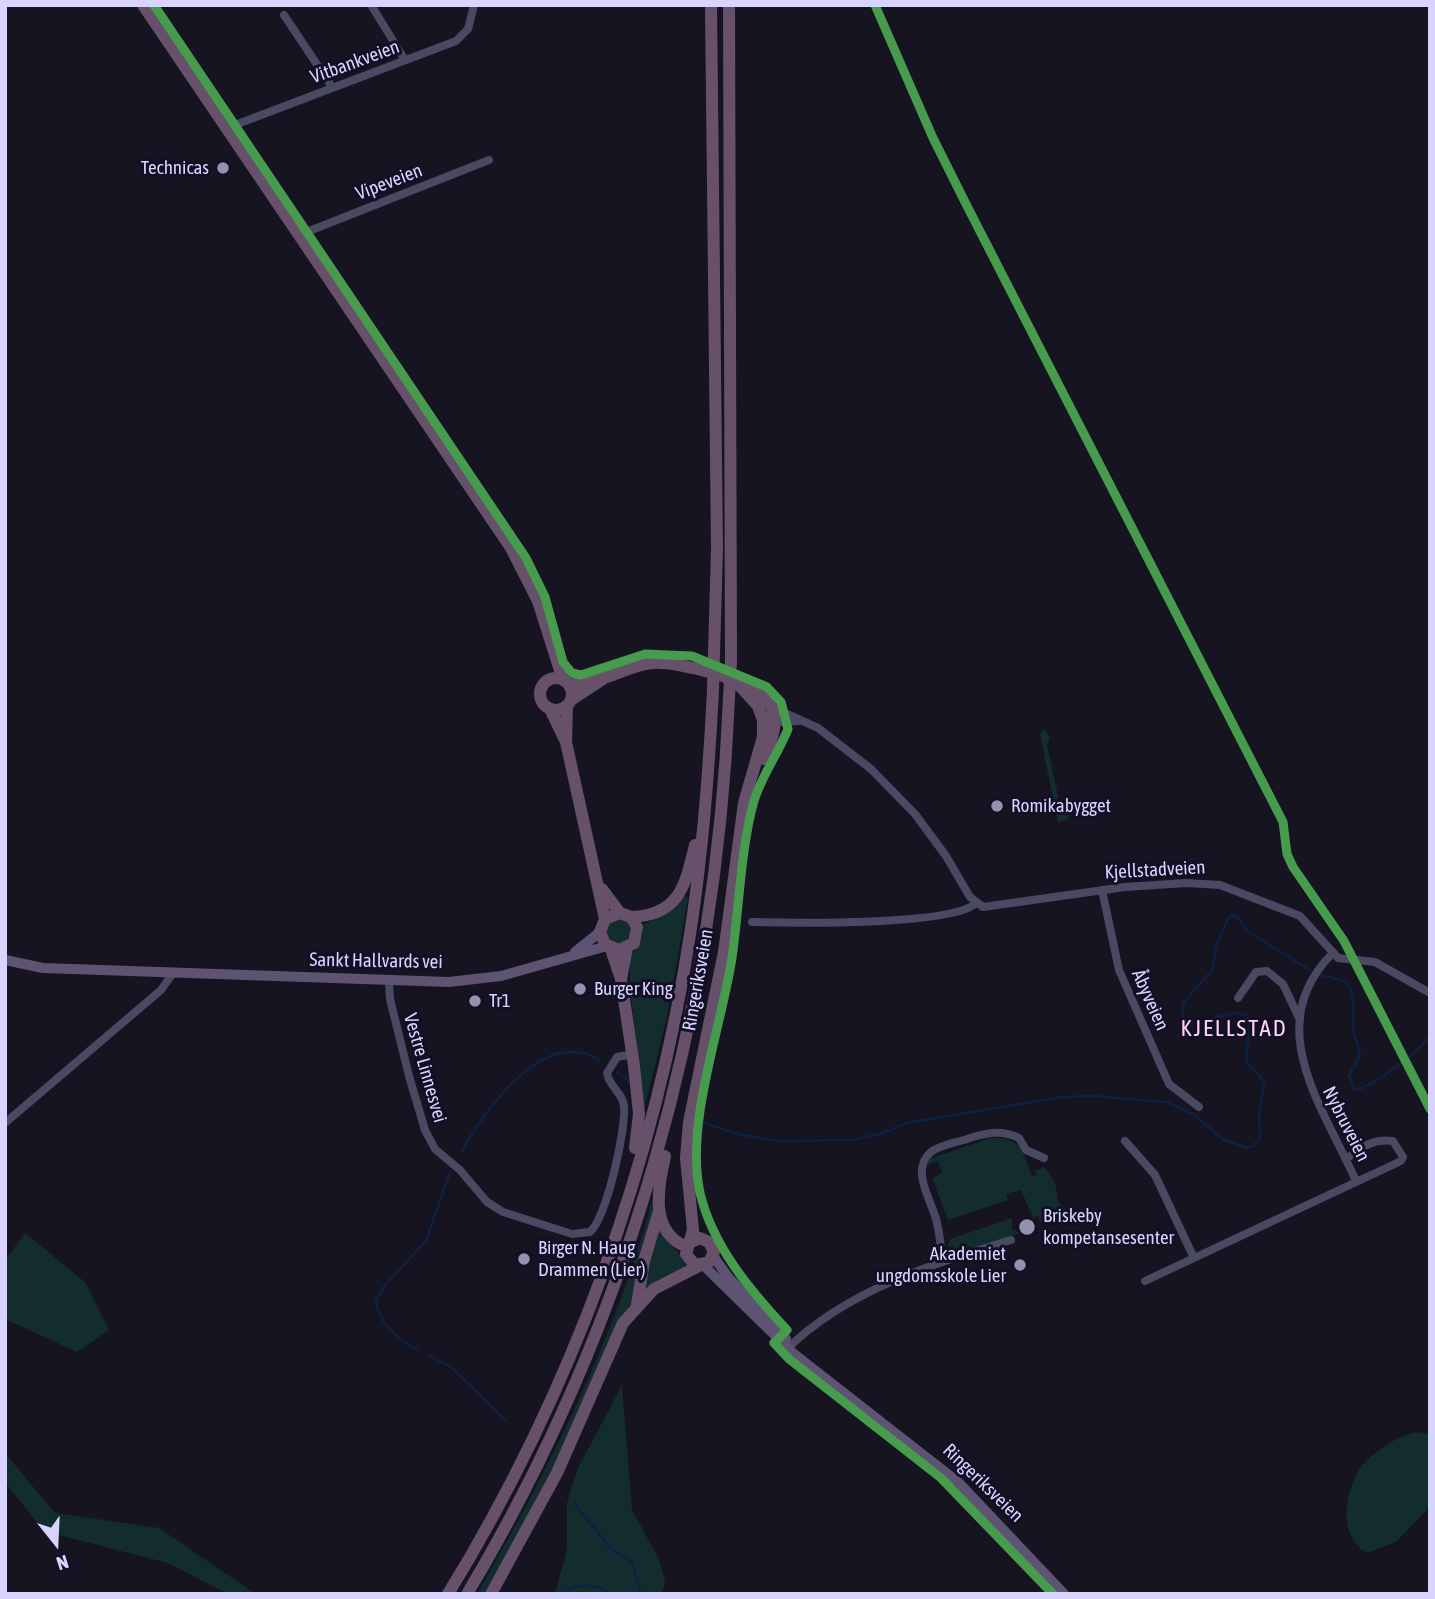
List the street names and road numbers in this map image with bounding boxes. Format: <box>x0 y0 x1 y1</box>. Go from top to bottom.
street label: Vitbankveien <box>307 35 403 89</box>
street label: Vipeveien <box>352 159 426 205</box>
street label: Kjellstadveien <box>1104 856 1206 884</box>
street label: Ringeriksveien <box>678 927 718 1033</box>
street label: Sankt Hallvards vei <box>309 948 443 974</box>
street label: Åbyveien <box>1126 966 1174 1034</box>
street label: Vestre Linnesvei <box>399 1011 451 1125</box>
street label: Nybruveien <box>1317 1083 1375 1165</box>
street label: Ringeriksveien <box>938 1439 1028 1527</box>

